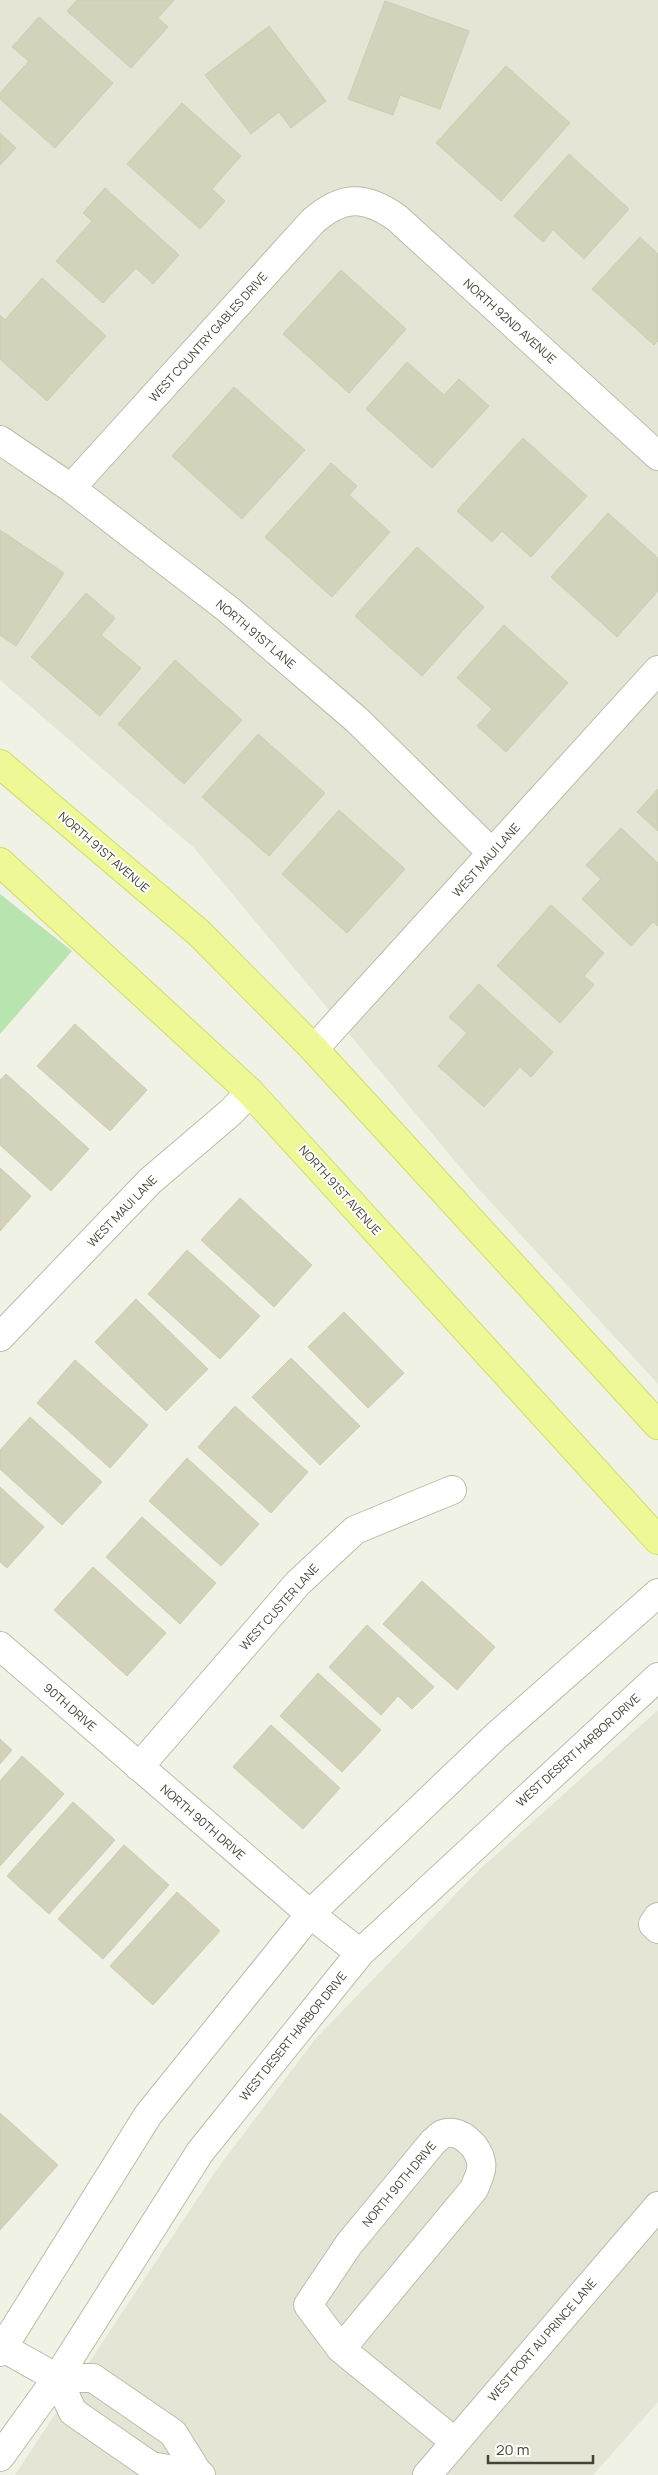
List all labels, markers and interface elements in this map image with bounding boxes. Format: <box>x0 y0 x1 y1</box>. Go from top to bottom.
street label: WEST COUNTRY GABLES DRIVE <box>145 268 271 406</box>
street label: NORTH 92ND AVENUE <box>460 275 560 367</box>
street label: NORTH 91ST LANE <box>212 595 300 673</box>
street label: NORTH 91ST AVENUE <box>55 808 153 896</box>
street label: WEST MAUI LANE <box>448 819 524 901</box>
street label: NORTH 91ST AVENUE <box>295 1141 385 1239</box>
street label: WEST MAUI LANE <box>83 1171 161 1251</box>
street label: WEST CUSTER LANE <box>235 1560 323 1654</box>
street label: 90TH DRIVE <box>40 1679 100 1735</box>
street label: WEST DESERT HARBOR DRIVE <box>512 1689 644 1810</box>
street label: NORTH 90TH DRIVE <box>157 1780 249 1864</box>
street label: WEST DESERT HARBOR DRIVE <box>235 1968 351 2104</box>
street label: NORTH 90TH DRIVE <box>358 2137 440 2231</box>
street label: WEST PORT AU PRINCE LANE <box>484 2275 600 2405</box>
scale bar <box>488 2432 593 2464</box>
text: 20 m <box>496 2439 529 2460</box>

